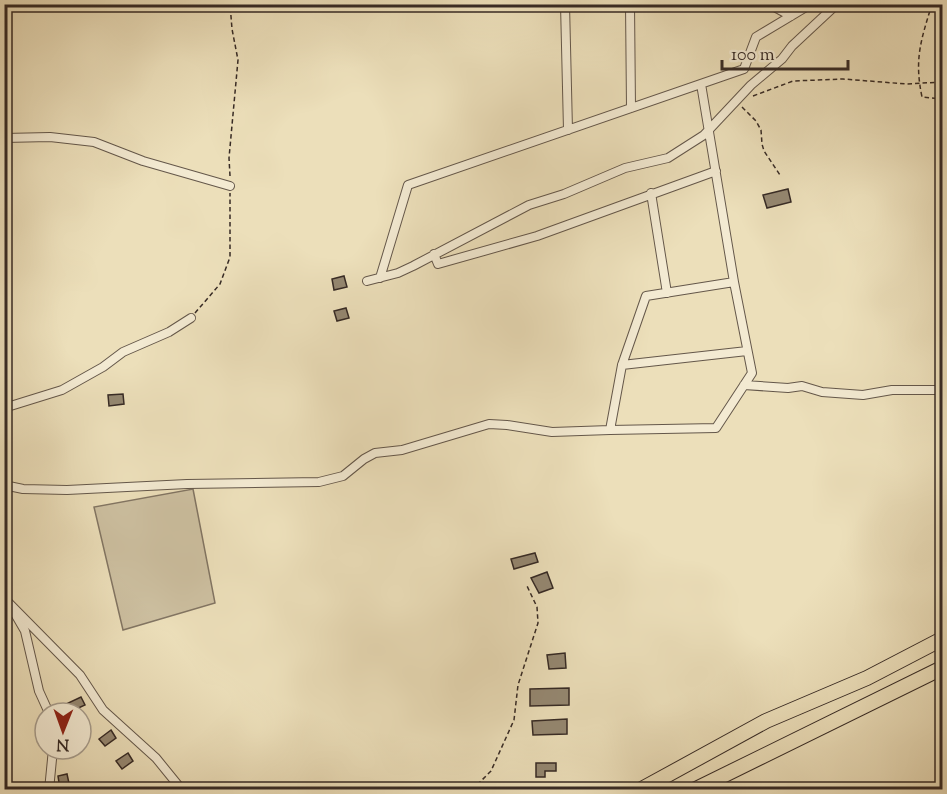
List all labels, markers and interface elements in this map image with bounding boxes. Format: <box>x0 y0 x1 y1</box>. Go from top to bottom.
scale bar <box>722 33 848 71</box>
text: 100 m <box>731 43 775 69</box>
north arrow <box>33 701 93 761</box>
text: N <box>56 732 69 755</box>

